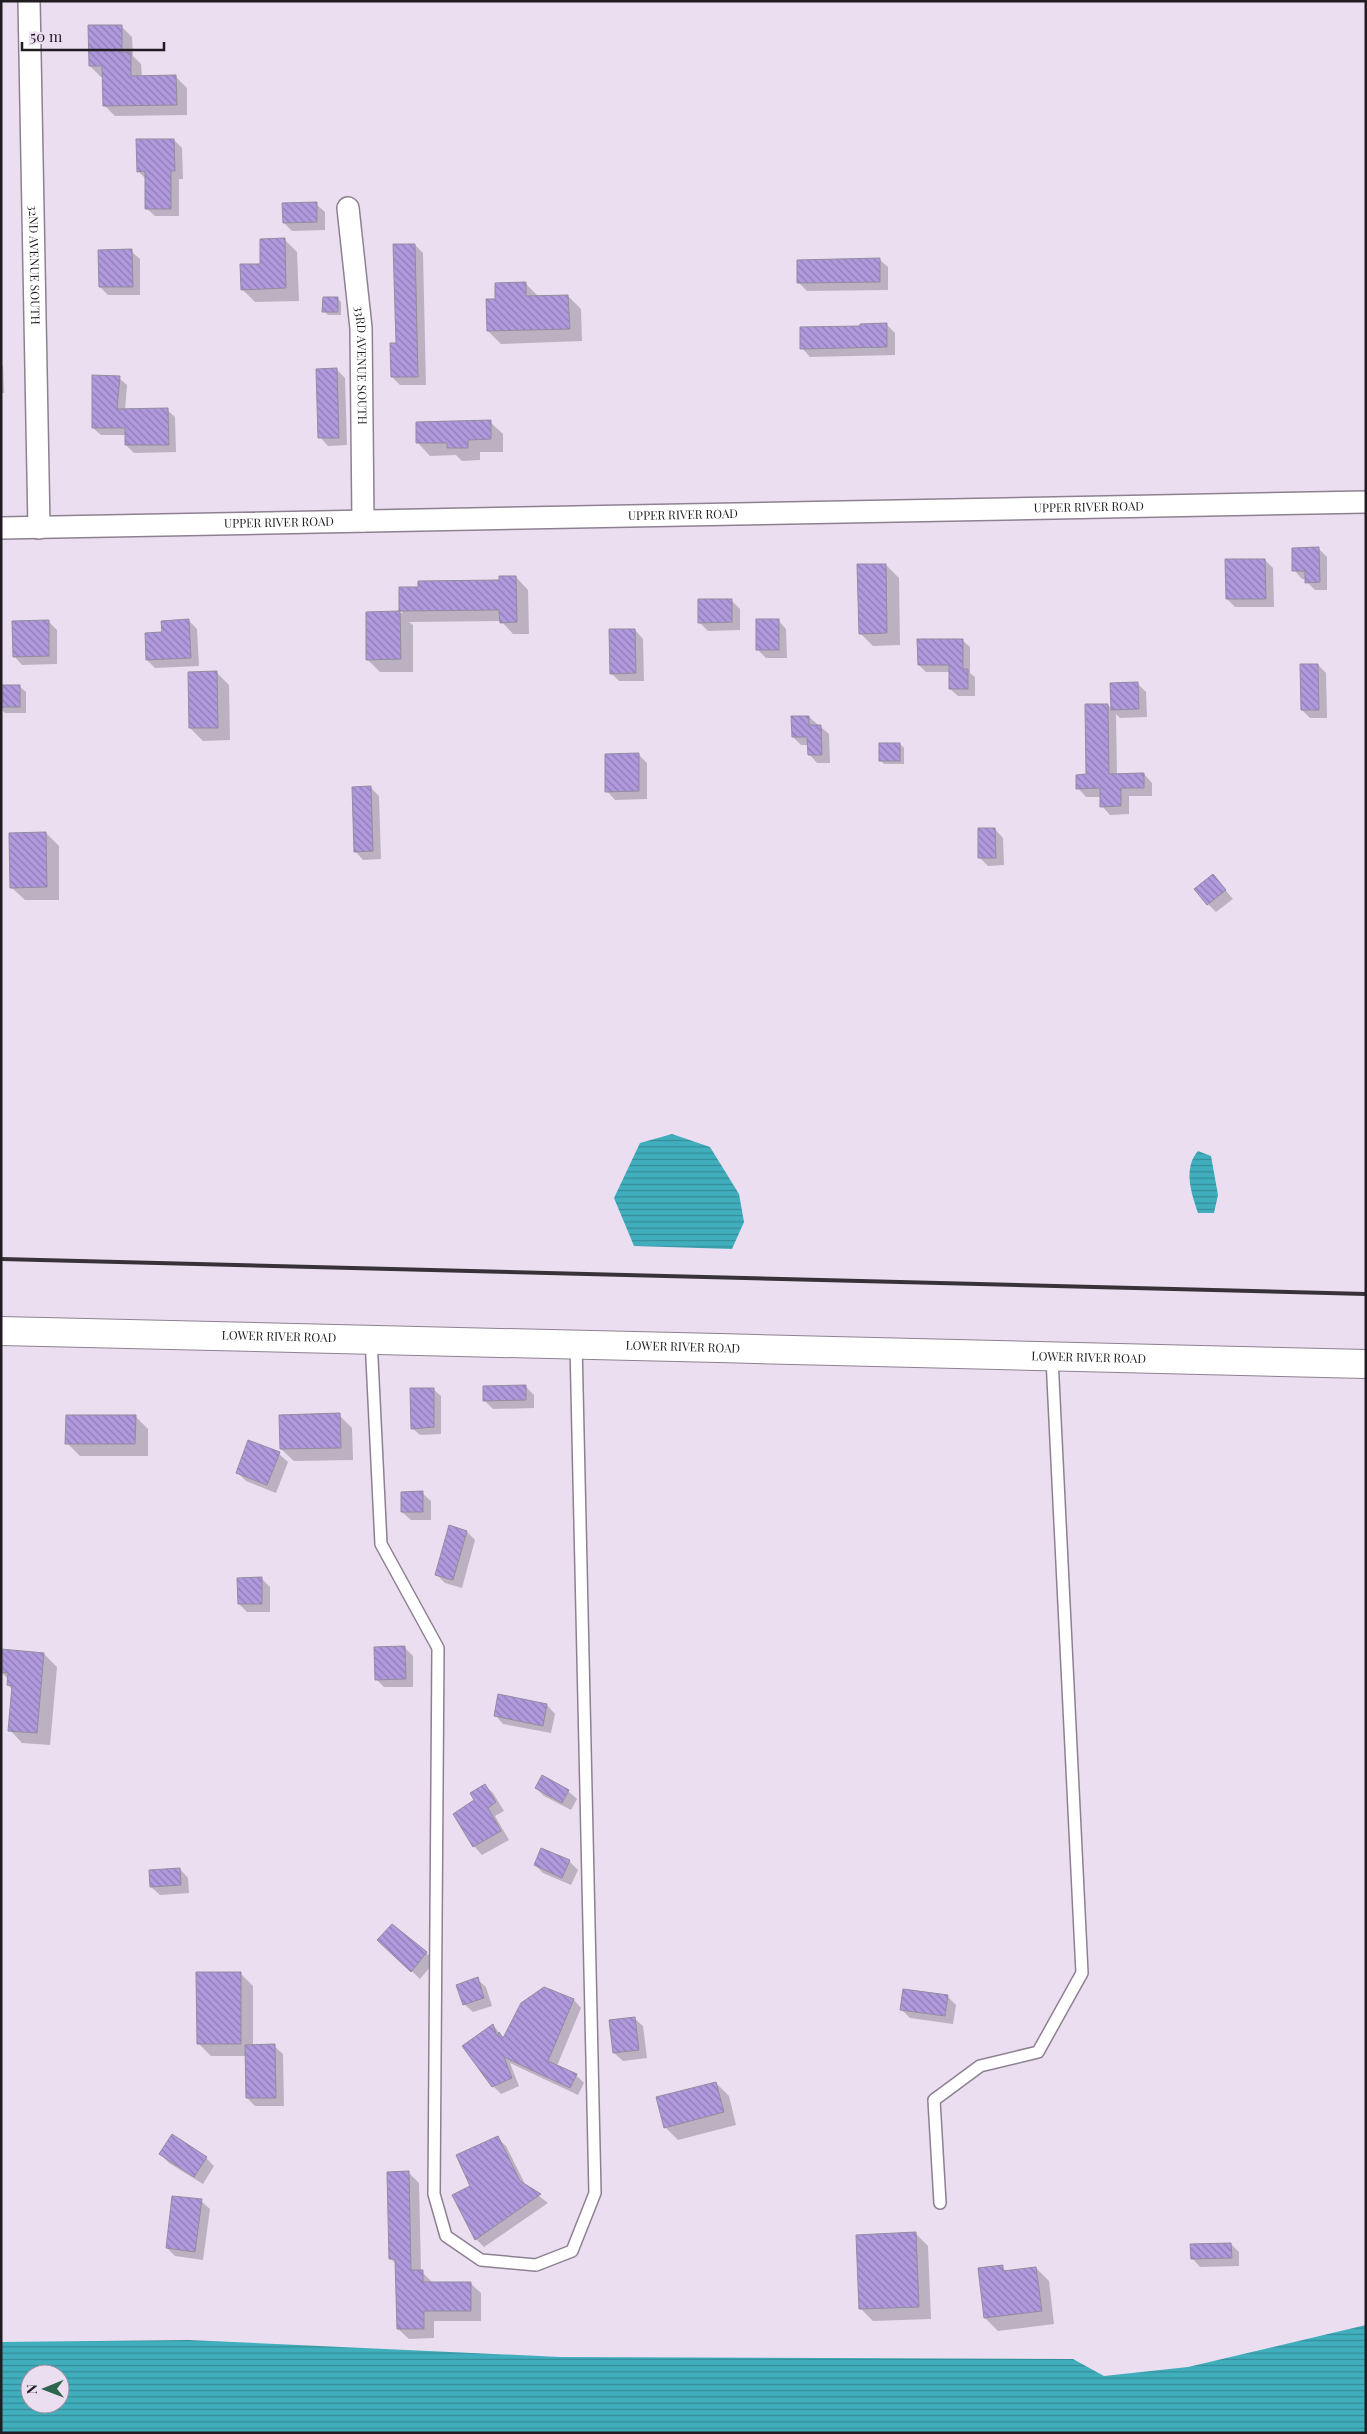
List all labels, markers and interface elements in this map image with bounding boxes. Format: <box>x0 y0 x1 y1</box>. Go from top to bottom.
scale bar <box>22 20 165 52</box>
text: 50 m <box>30 26 63 46</box>
street label: 32ND AVENUE SOUTH <box>26 205 44 325</box>
street label: 33RD AVENUE SOUTH <box>352 305 371 425</box>
street label: UPPER RIVER ROAD <box>1034 497 1144 515</box>
street label: UPPER RIVER ROAD <box>628 505 738 523</box>
street label: UPPER RIVER ROAD <box>224 513 334 531</box>
street label: LOWER RIVER ROAD <box>222 1326 337 1345</box>
street label: LOWER RIVER ROAD <box>625 1337 741 1356</box>
street label: LOWER RIVER ROAD <box>1031 1347 1146 1366</box>
north arrow <box>20 2364 70 2414</box>
text: N <box>22 2384 41 2394</box>

